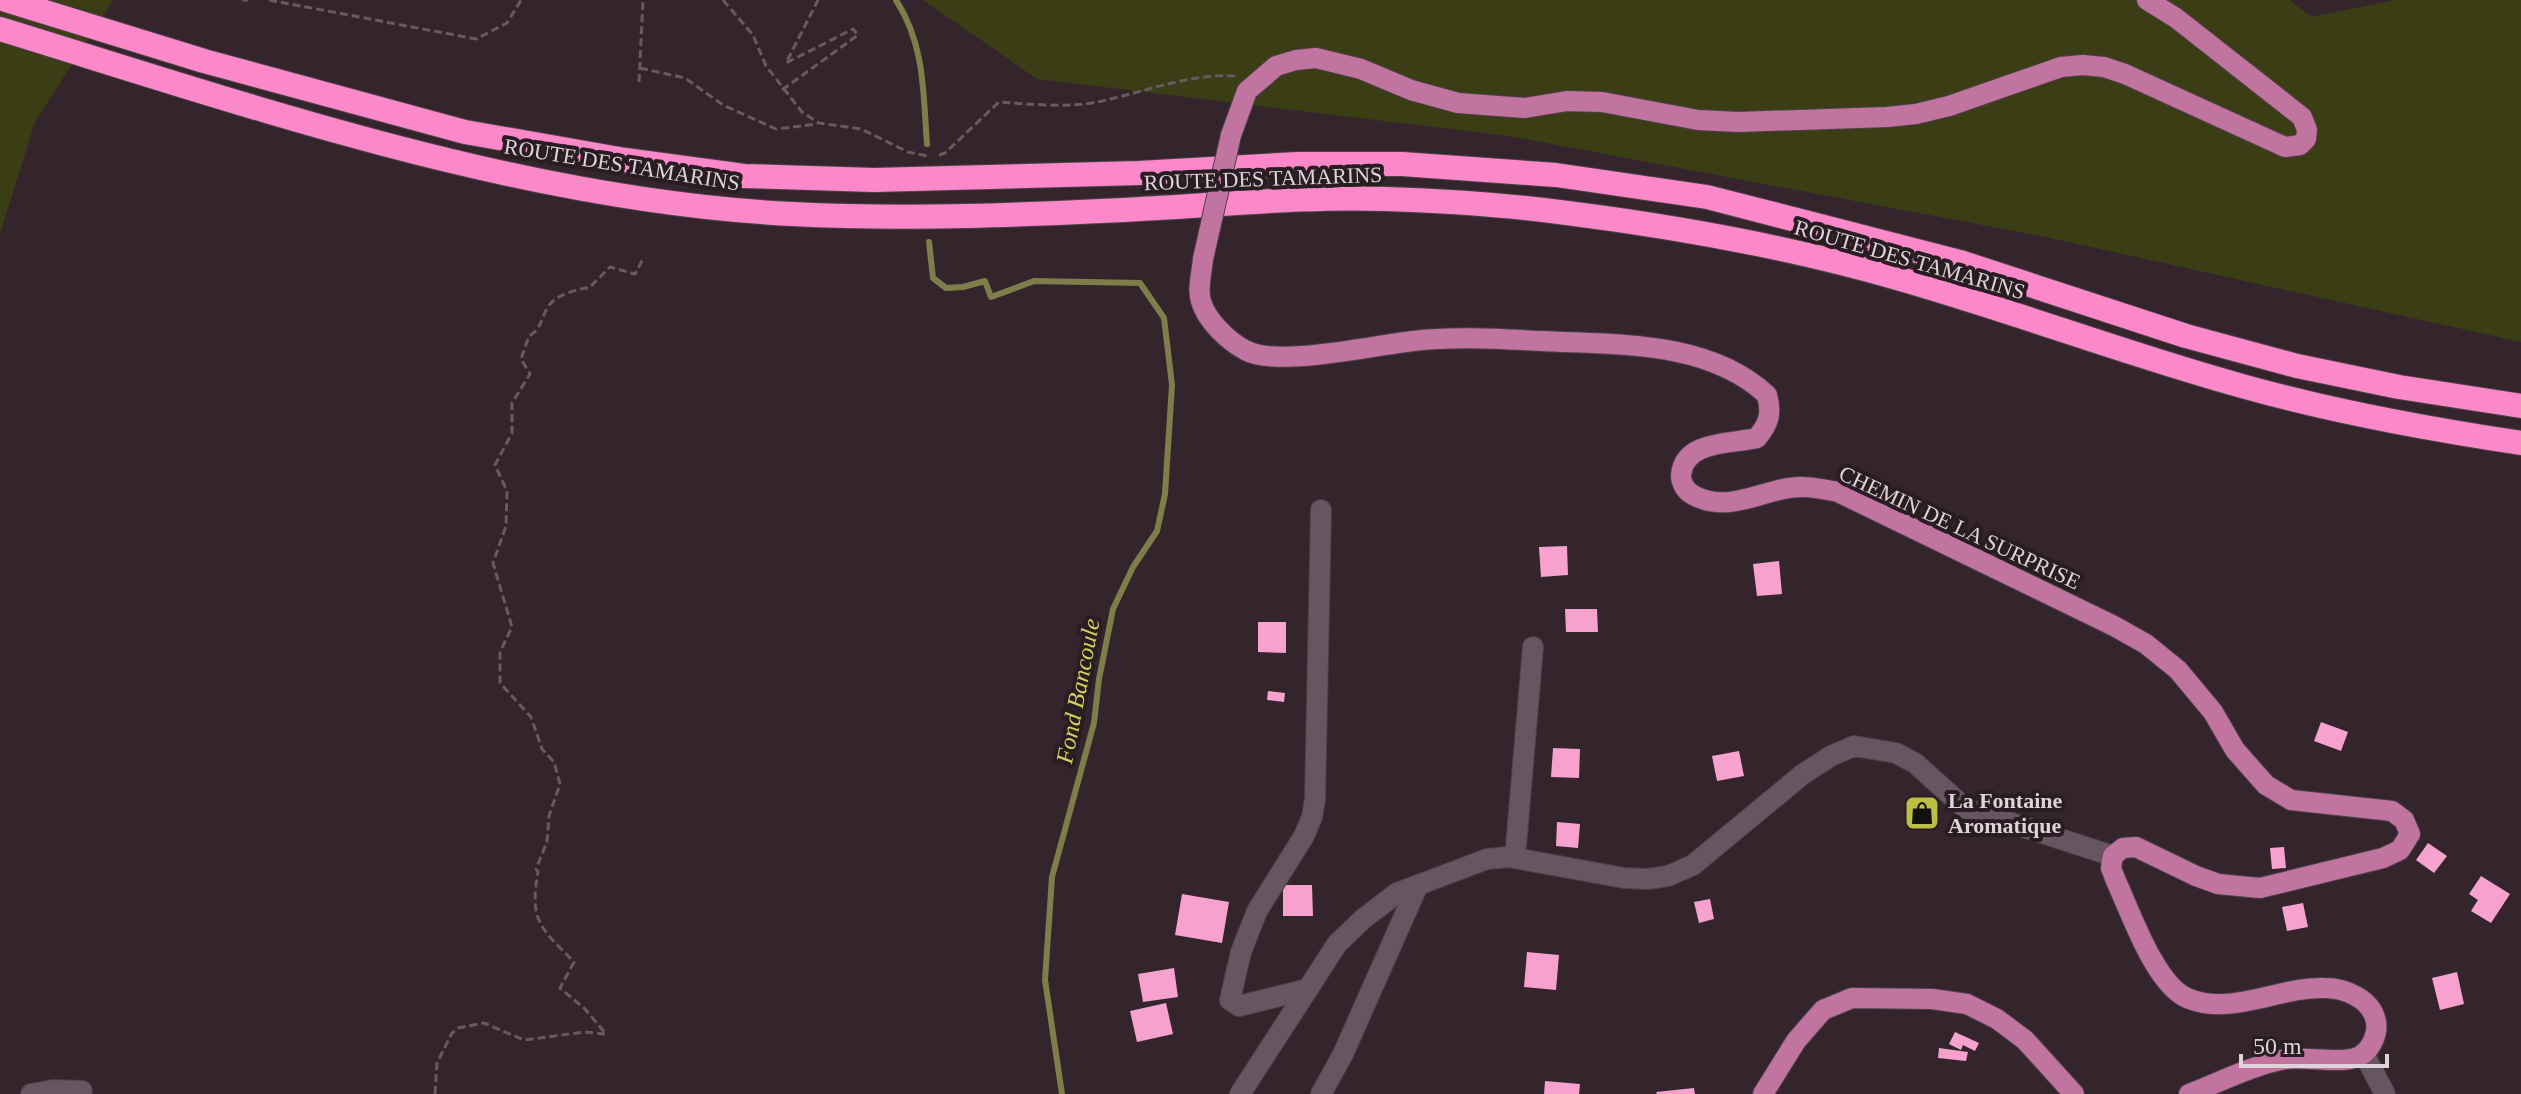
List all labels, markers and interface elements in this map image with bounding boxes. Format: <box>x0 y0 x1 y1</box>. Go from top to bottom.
street label: ROUTE DES TAMARINS <box>502 133 742 196</box>
street label: ROUTE DES TAMARINS <box>1143 162 1383 195</box>
street label: ROUTE DES TAMARINS <box>1792 215 2028 304</box>
street label: CHEMIN DE LA SURPRISE <box>1835 460 2084 594</box>
water label: Fond Bancoule <box>1051 616 1105 767</box>
place label: La Fontaine Aromatique <box>1948 788 2063 838</box>
shop icon: La Fontaine Aromatique <box>1903 794 1941 832</box>
scale bar <box>2241 1018 2387 1068</box>
text: 50 m <box>2253 1033 2302 1059</box>

